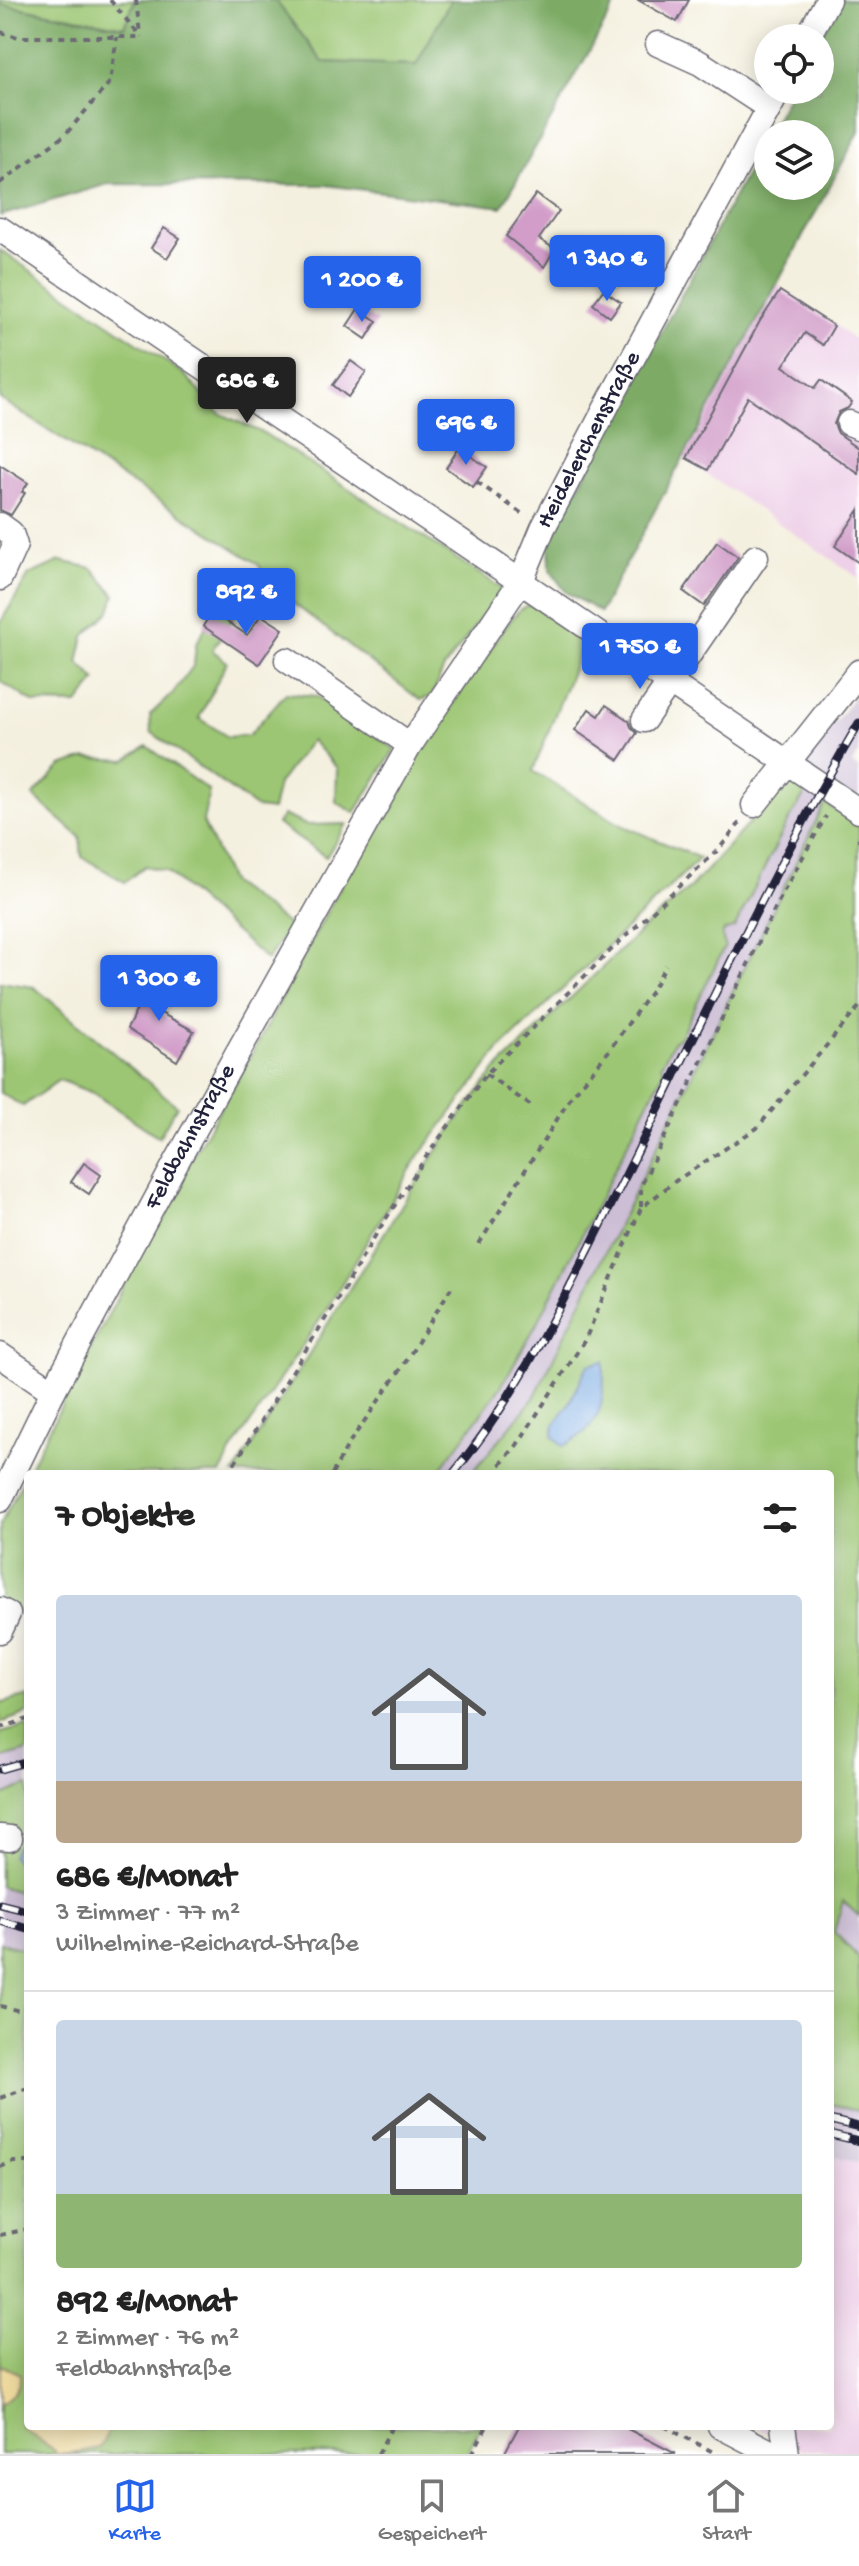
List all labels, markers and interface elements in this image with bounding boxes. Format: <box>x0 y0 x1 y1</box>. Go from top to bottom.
map controls <box>754 24 834 200</box>
button: locate <box>754 24 834 104</box>
button: layers <box>754 120 834 200</box>
pin: 1 340 € <box>533 235 681 303</box>
text: 1 340 € <box>568 245 646 276</box>
pin: 1 200 € <box>288 256 436 324</box>
text: 1 200 € <box>322 266 402 297</box>
street label: Heidelerchenstraße <box>531 346 648 534</box>
pin: 686 € <box>191 357 303 425</box>
text: 686 € <box>216 367 278 398</box>
pin: 696 € <box>410 399 522 467</box>
text: 696 € <box>435 409 497 440</box>
pin: 892 € <box>190 568 302 636</box>
text: 892 € <box>215 578 277 609</box>
pin: 1 750 € <box>566 623 714 691</box>
text: 1 750 € <box>600 633 680 664</box>
pin: 1 300 € <box>85 955 233 1023</box>
text: 1 300 € <box>118 965 200 996</box>
street label: Feldbahnstraße <box>138 1059 243 1216</box>
icon: filters <box>758 1496 802 1540</box>
text: 7 Objekte <box>56 1498 194 1538</box>
icon: home <box>357 1647 501 1791</box>
text: 686 €/Monat <box>56 1859 236 1899</box>
text: 3 Zimmer · 77 m² <box>56 1899 240 1930</box>
text: Wilhelmine-Reichard-Straße <box>56 1930 359 1961</box>
icon: home <box>357 2072 501 2216</box>
text: 892 €/Monat <box>56 2284 235 2324</box>
text: 2 Zimmer · 76 m² <box>56 2324 239 2355</box>
text: Feldbahnstraße <box>56 2355 231 2386</box>
tab: Karte <box>108 2474 161 2548</box>
tab: Gespeichert <box>378 2474 485 2548</box>
tab: Start <box>702 2474 751 2548</box>

